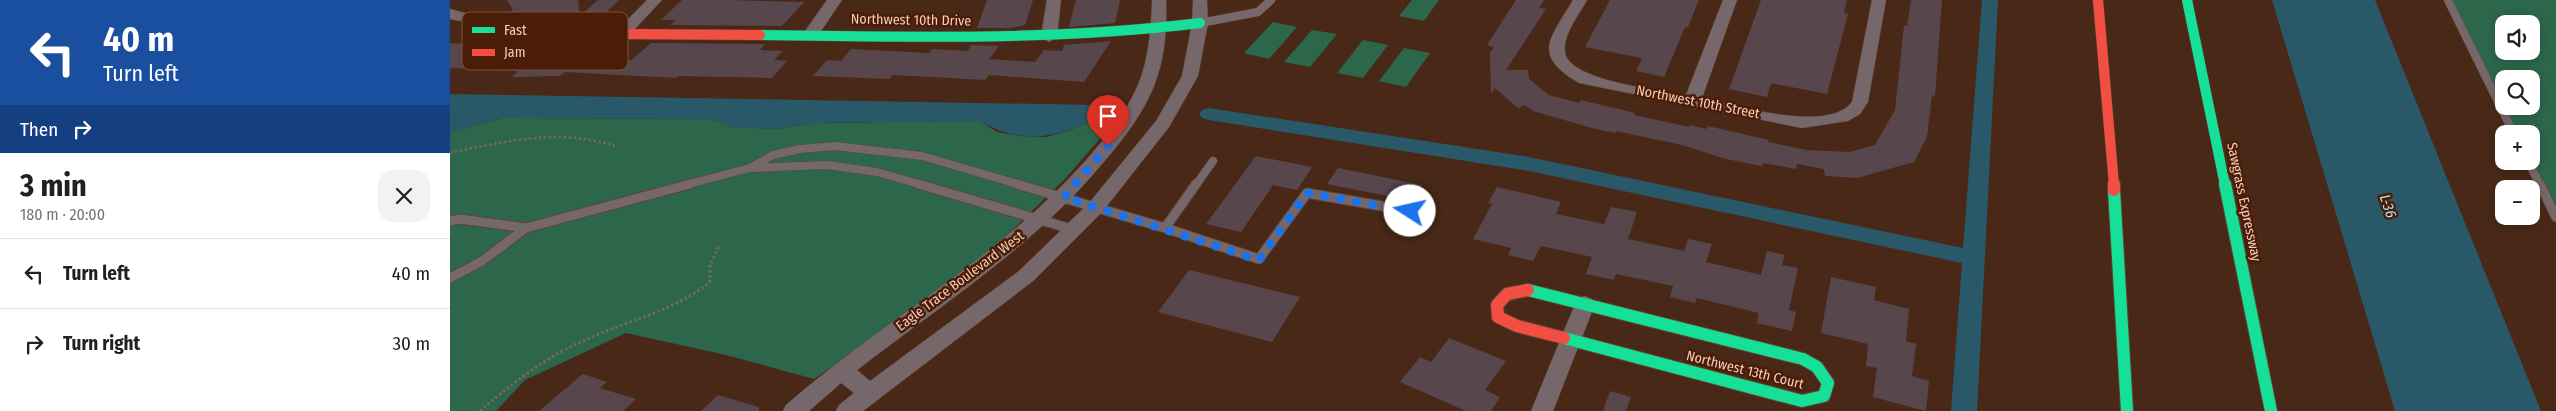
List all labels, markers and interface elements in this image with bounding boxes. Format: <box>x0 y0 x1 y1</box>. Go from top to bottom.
street label: Northwest 10th Drive <box>851 10 971 30</box>
legend <box>462 12 628 70</box>
map controls <box>2495 15 2540 225</box>
button: sound <box>2495 15 2540 60</box>
text: 40 m <box>103 18 174 60</box>
icon: left <box>20 20 85 85</box>
text: Fast <box>504 22 527 39</box>
text: Jam <box>504 44 525 61</box>
text: Turn left <box>103 60 179 87</box>
button: search <box>2495 70 2540 115</box>
street label: Northwest 10th Street <box>1635 82 1761 122</box>
pin <box>1087 95 1129 146</box>
icon: arrive <box>1094 102 1122 130</box>
icon: right <box>68 115 96 143</box>
text: Then <box>20 118 58 141</box>
button: + <box>2495 125 2540 170</box>
street label: Sawgrass Expressway <box>2223 141 2265 264</box>
text: 3 min <box>20 168 87 204</box>
button: close <box>378 170 430 222</box>
button: − <box>2495 180 2540 225</box>
position arrow <box>1383 184 1435 236</box>
water label: L-36 <box>2376 192 2401 221</box>
text: 180 m · 20:00 <box>20 205 105 224</box>
street label: Eagle Trace Boulevard West <box>893 227 1028 335</box>
icon: left <box>20 260 48 288</box>
text: Turn left <box>63 262 130 285</box>
text: 40 m <box>392 262 430 285</box>
icon: right <box>20 330 48 358</box>
text: Turn right <box>63 332 140 355</box>
text: 30 m <box>392 332 430 355</box>
street label: Northwest 13th Court <box>1684 347 1806 393</box>

